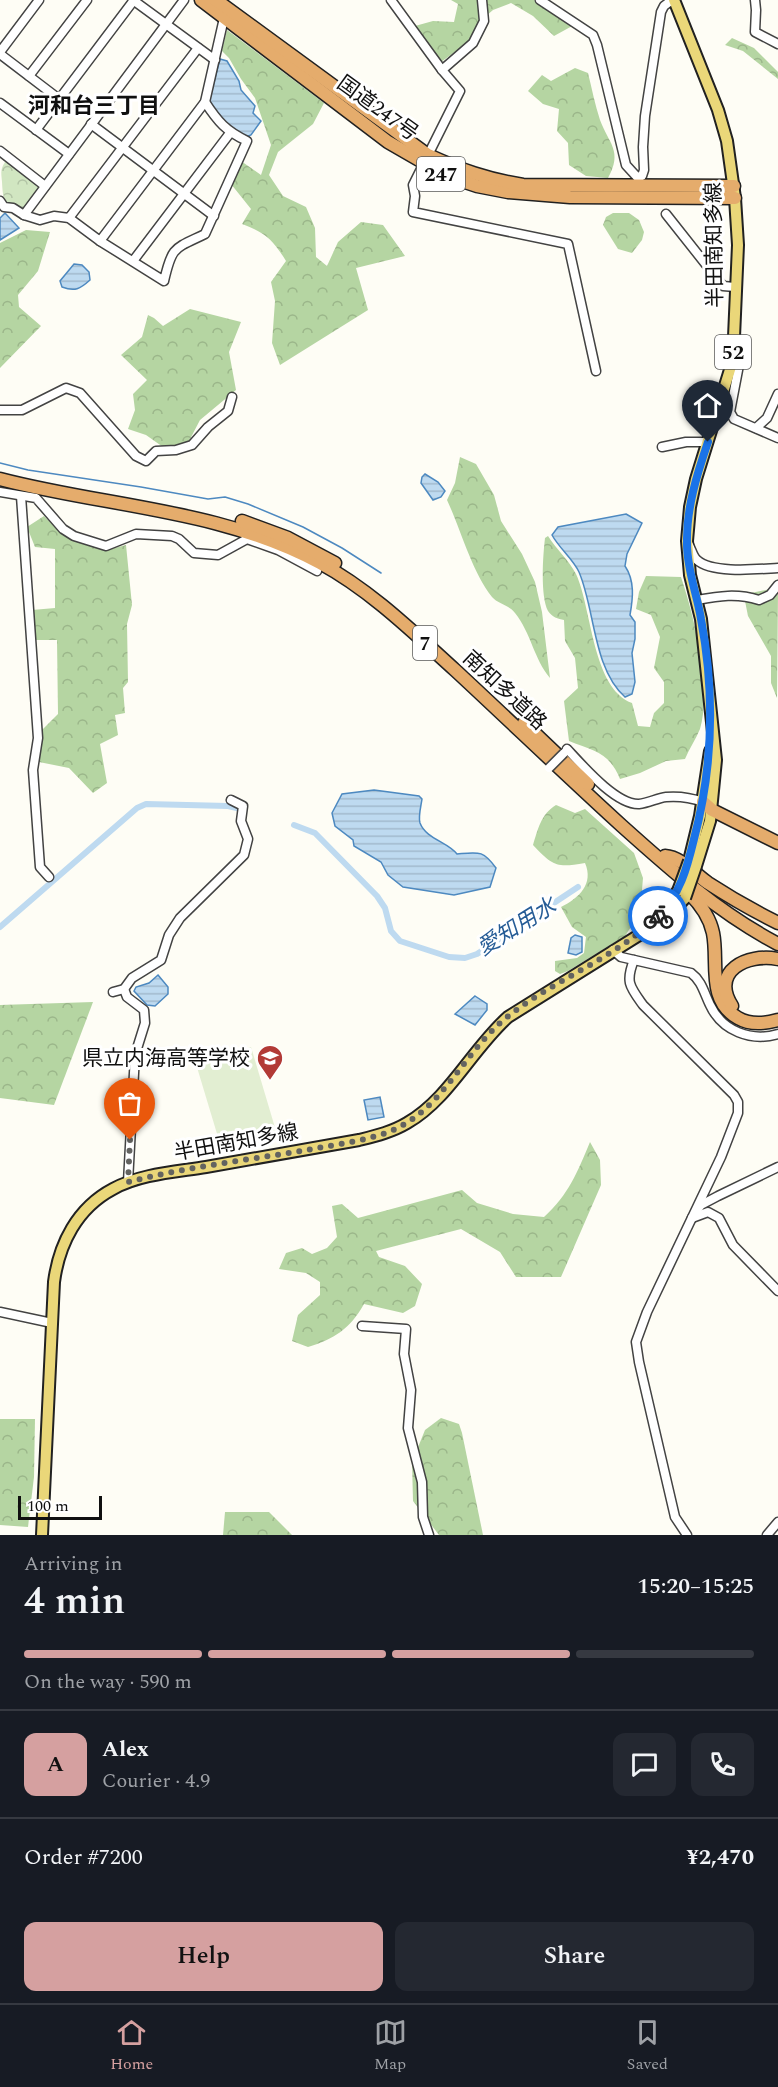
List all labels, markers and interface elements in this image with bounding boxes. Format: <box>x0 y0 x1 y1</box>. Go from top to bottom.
street label: 国道247号 <box>330 68 425 150</box>
district label: 河和台三丁目 <box>28 90 160 123</box>
road number: 247 <box>417 157 465 191</box>
street label: 半田南知多線 <box>698 182 732 308</box>
road number: 52 <box>715 335 751 369</box>
pin <box>682 380 733 442</box>
icon: home <box>691 389 724 422</box>
road number: 7 <box>413 626 437 660</box>
street label: 南知多道路 <box>455 643 554 738</box>
courier <box>628 886 688 946</box>
water label: 愛知用水 <box>471 889 565 965</box>
icon: bike <box>642 900 675 933</box>
place label: 県立内海高等学校 <box>82 1043 250 1075</box>
school or university icon: 県立内海高等学校 <box>255 1043 285 1081</box>
pin <box>104 1078 155 1140</box>
icon: bag <box>113 1087 146 1120</box>
street label: 半田南知多線 <box>171 1116 301 1170</box>
scale bar <box>18 1493 102 1520</box>
text: 100 m <box>27 1494 69 1518</box>
text: Arriving in <box>24 1549 122 1579</box>
text: 15:20–15:25 <box>637 1570 754 1603</box>
text: 4 min <box>24 1572 125 1631</box>
text: On the way · 590 m <box>24 1667 192 1697</box>
text: Alex <box>102 1733 149 1766</box>
button: chat <box>613 1733 676 1796</box>
button: phone <box>691 1733 754 1796</box>
text: A <box>47 1748 64 1781</box>
text: Courier · 4.9 <box>102 1766 210 1796</box>
text: Order #7200 <box>24 1841 143 1874</box>
text: ¥2,470 <box>686 1841 754 1874</box>
button: Help <box>24 1922 383 1991</box>
button: Share <box>395 1922 754 1991</box>
tab: Home <box>110 2016 153 2076</box>
tab: Map <box>374 2016 407 2076</box>
tab: Saved <box>627 2016 668 2076</box>

